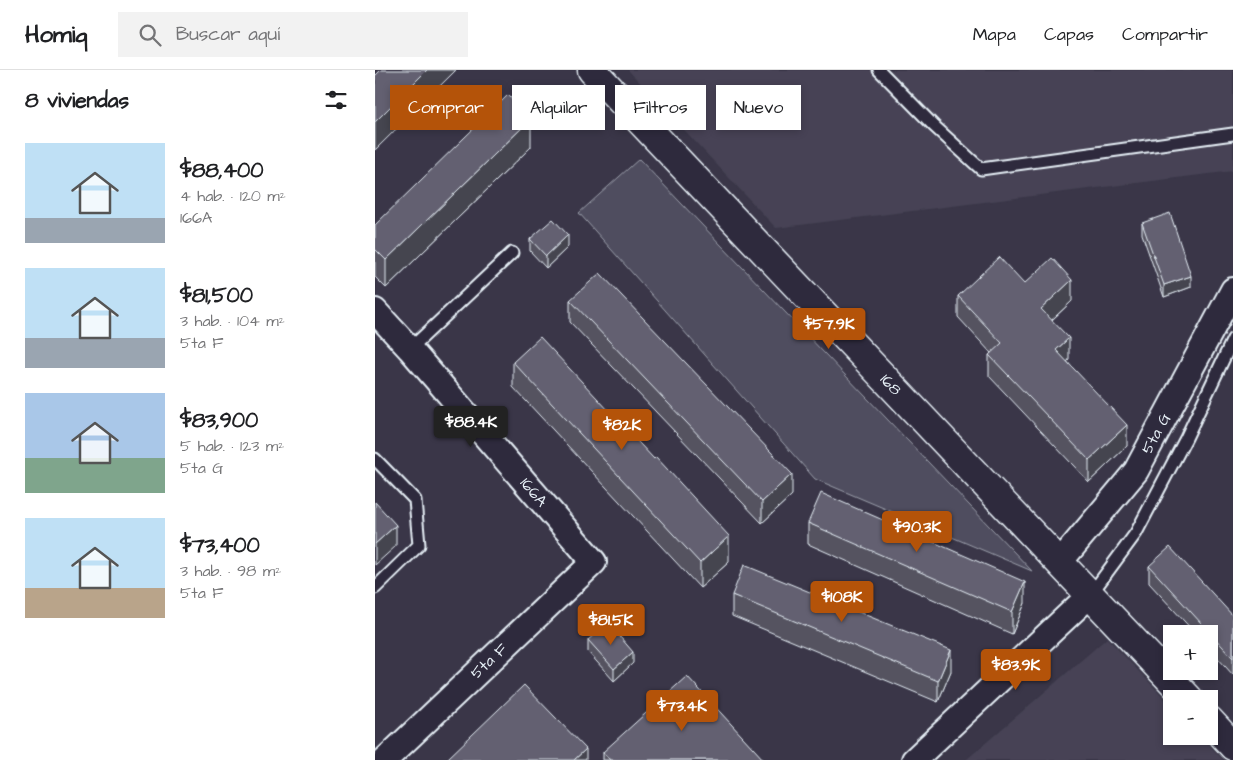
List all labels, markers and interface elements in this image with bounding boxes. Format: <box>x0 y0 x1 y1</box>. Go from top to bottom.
search box <box>118 12 468 57</box>
text: Homiq <box>25 18 88 52</box>
icon: search <box>136 21 164 49</box>
text: Buscar aquí <box>176 21 280 48</box>
text: Mapa <box>973 22 1016 47</box>
text: Capas <box>1044 22 1094 47</box>
text: Compartir <box>1122 22 1208 47</box>
chip: Comprar <box>390 85 502 130</box>
chip: Alquilar <box>512 85 605 130</box>
chip: Filtros <box>615 85 706 130</box>
chip: Nuevo <box>716 85 801 130</box>
text: 8 viviendas <box>25 86 129 115</box>
icon: filters <box>322 86 350 114</box>
text: $88,400 <box>180 156 263 185</box>
icon: home <box>65 163 125 223</box>
text: 4 hab. · 120 m² <box>180 185 286 207</box>
text: 166A <box>180 207 212 229</box>
text: $81,500 <box>180 281 253 310</box>
icon: home <box>65 288 125 348</box>
pin: $57.9K <box>788 308 870 350</box>
text: 3 hab. · 104 m² <box>180 310 285 332</box>
text: $57.9K <box>803 313 855 335</box>
text: 5ta F <box>180 332 223 354</box>
street label: 168 <box>875 369 906 401</box>
text: $83,900 <box>180 406 258 435</box>
pin: $88.4K <box>430 406 512 448</box>
pin: $82K <box>592 408 652 451</box>
street label: 5ta G <box>1136 409 1176 458</box>
text: $88.4K <box>445 411 497 433</box>
icon: home <box>65 413 125 473</box>
text: $82K <box>603 414 641 436</box>
text: 5 hab. · 123 m² <box>180 435 284 457</box>
text: 5ta G <box>180 457 223 479</box>
street label: 166A <box>515 473 553 512</box>
pin: $90.3K <box>876 510 958 553</box>
text: $90.3K <box>893 516 941 538</box>
text: $73,400 <box>180 531 260 560</box>
icon: home <box>65 538 125 598</box>
text: 3 hab. · 98 m² <box>180 560 281 582</box>
pin: $108K <box>807 580 877 623</box>
text: 5ta F <box>180 582 223 604</box>
text: $108K <box>821 586 863 608</box>
pin: $81.5K <box>570 604 652 646</box>
text: $81.5K <box>589 609 633 631</box>
map controls <box>1163 625 1218 745</box>
button: + <box>1163 625 1218 680</box>
street label: 5ta F <box>466 638 512 684</box>
pin: $83.9K <box>975 648 1057 691</box>
text: $83.9K <box>992 654 1040 676</box>
pin: $73.4K <box>641 690 723 732</box>
button: − <box>1163 690 1218 745</box>
text: $73.4K <box>657 695 707 717</box>

